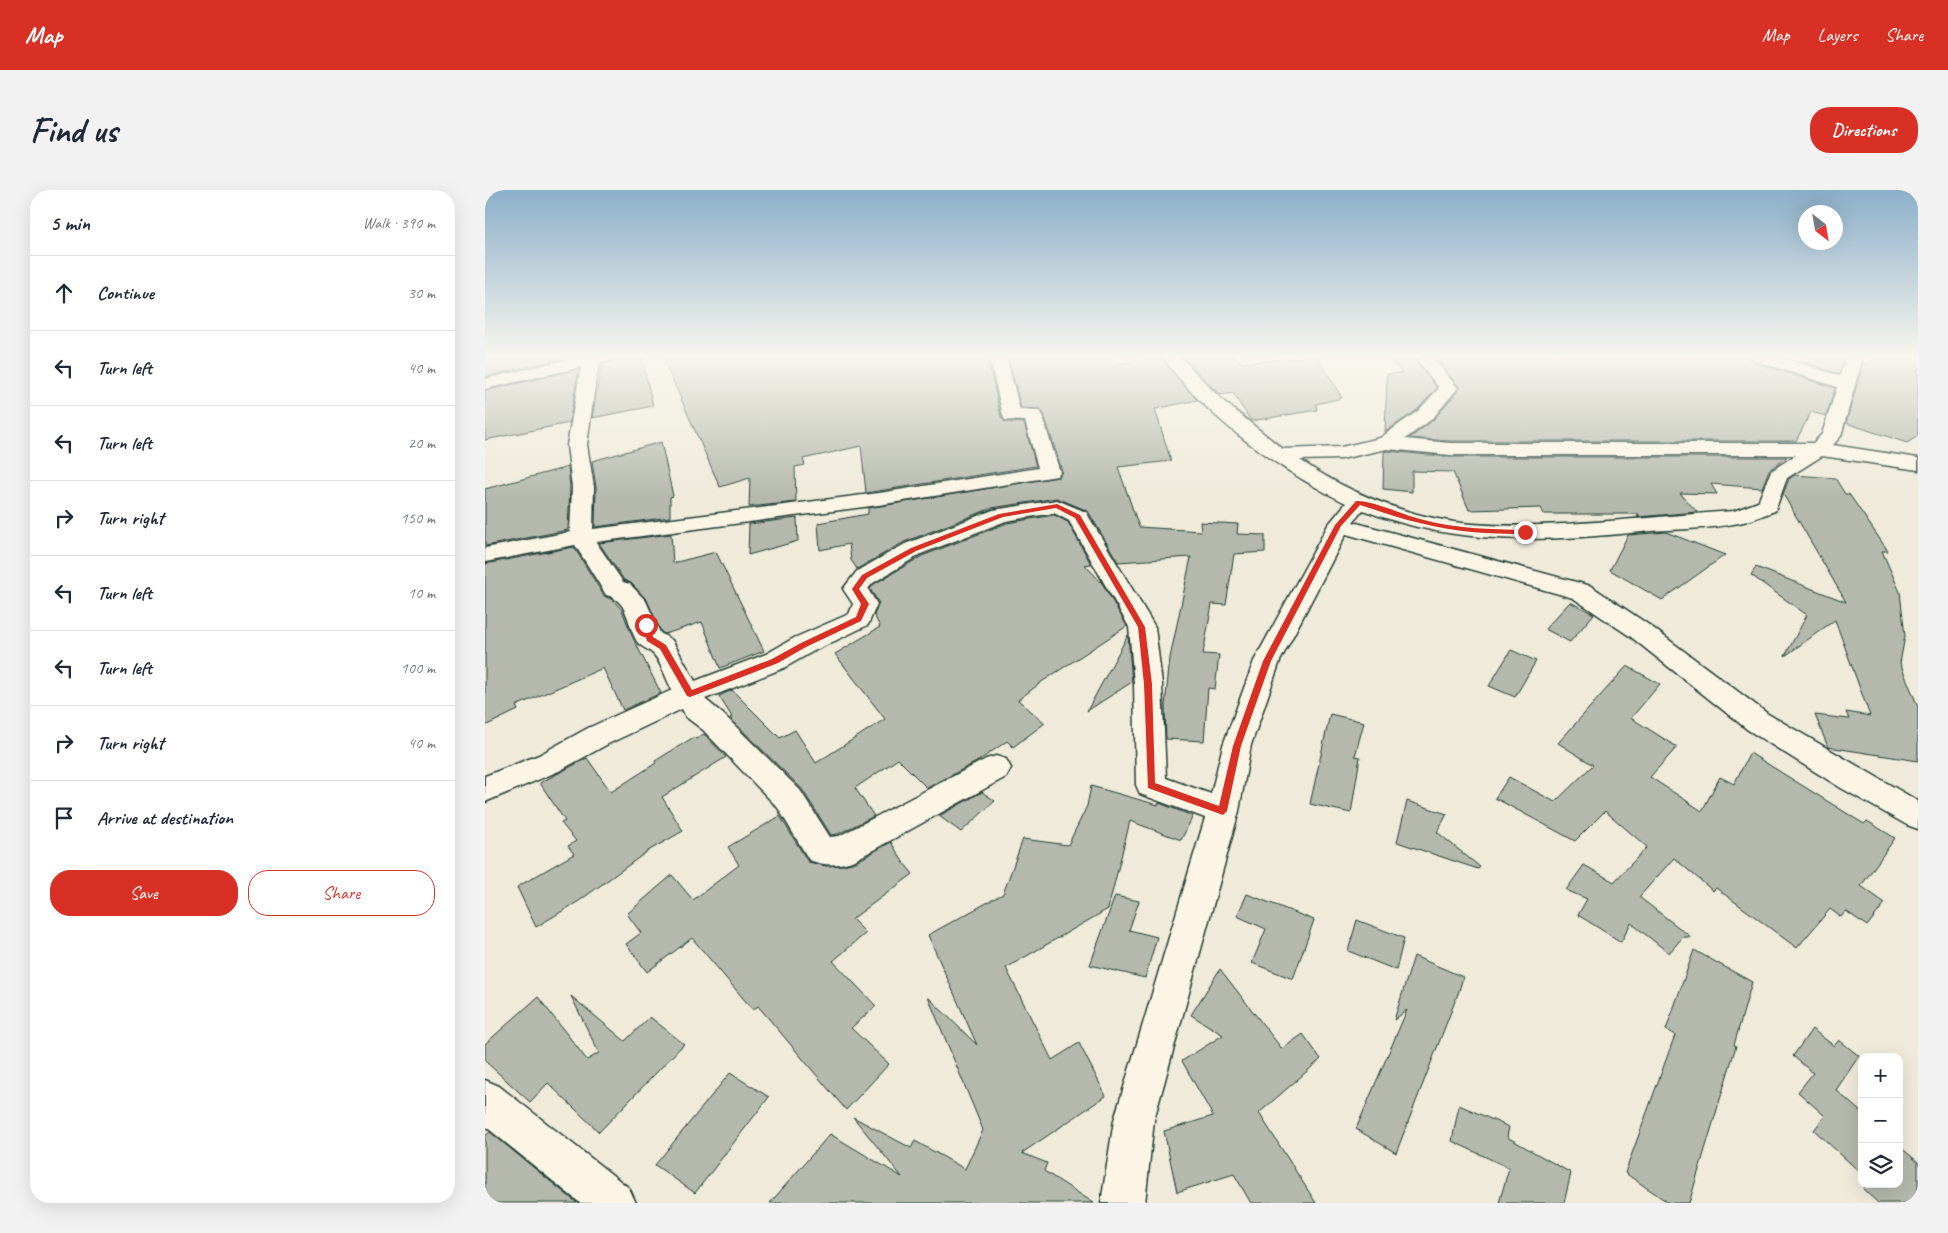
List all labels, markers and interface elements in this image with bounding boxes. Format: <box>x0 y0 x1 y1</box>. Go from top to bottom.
text: Map <box>25 20 62 50</box>
text: Map <box>1762 24 1790 46</box>
text: Layers <box>1818 24 1857 46</box>
text: Share <box>1885 24 1923 46</box>
button: Directions <box>1810 107 1918 153</box>
text: Find us <box>30 108 117 153</box>
north arrow <box>1798 205 1843 250</box>
text: 5 min <box>50 210 90 236</box>
text: Walk · 390 m <box>363 213 435 233</box>
icon: ahead <box>50 279 78 307</box>
text: Continue <box>97 281 154 305</box>
text: 30 m <box>408 283 435 303</box>
icon: left <box>50 354 78 382</box>
text: Turn left <box>97 356 152 380</box>
text: 40 m <box>408 358 435 378</box>
icon: left <box>50 429 78 457</box>
text: Turn left <box>97 431 152 455</box>
text: 20 m <box>408 433 435 453</box>
icon: right <box>50 504 78 532</box>
text: Turn right <box>97 506 164 530</box>
text: 150 m <box>401 508 435 528</box>
route end <box>1514 521 1537 544</box>
icon: left <box>50 579 78 607</box>
text: Turn left <box>97 581 152 605</box>
text: 10 m <box>408 583 435 603</box>
route start <box>635 614 658 637</box>
icon: left <box>50 654 78 682</box>
text: Turn left <box>97 656 152 680</box>
text: 100 m <box>401 658 435 678</box>
icon: right <box>50 729 78 757</box>
text: Turn right <box>97 731 164 755</box>
text: 40 m <box>408 733 435 753</box>
icon: arrive <box>50 804 78 832</box>
text: Arrive at destination <box>97 806 233 830</box>
button: Save <box>50 870 238 916</box>
button: Share <box>248 870 435 916</box>
map controls <box>1858 1053 1903 1188</box>
button: + <box>1858 1053 1903 1098</box>
button: − <box>1858 1098 1903 1143</box>
button: layers <box>1858 1143 1903 1188</box>

